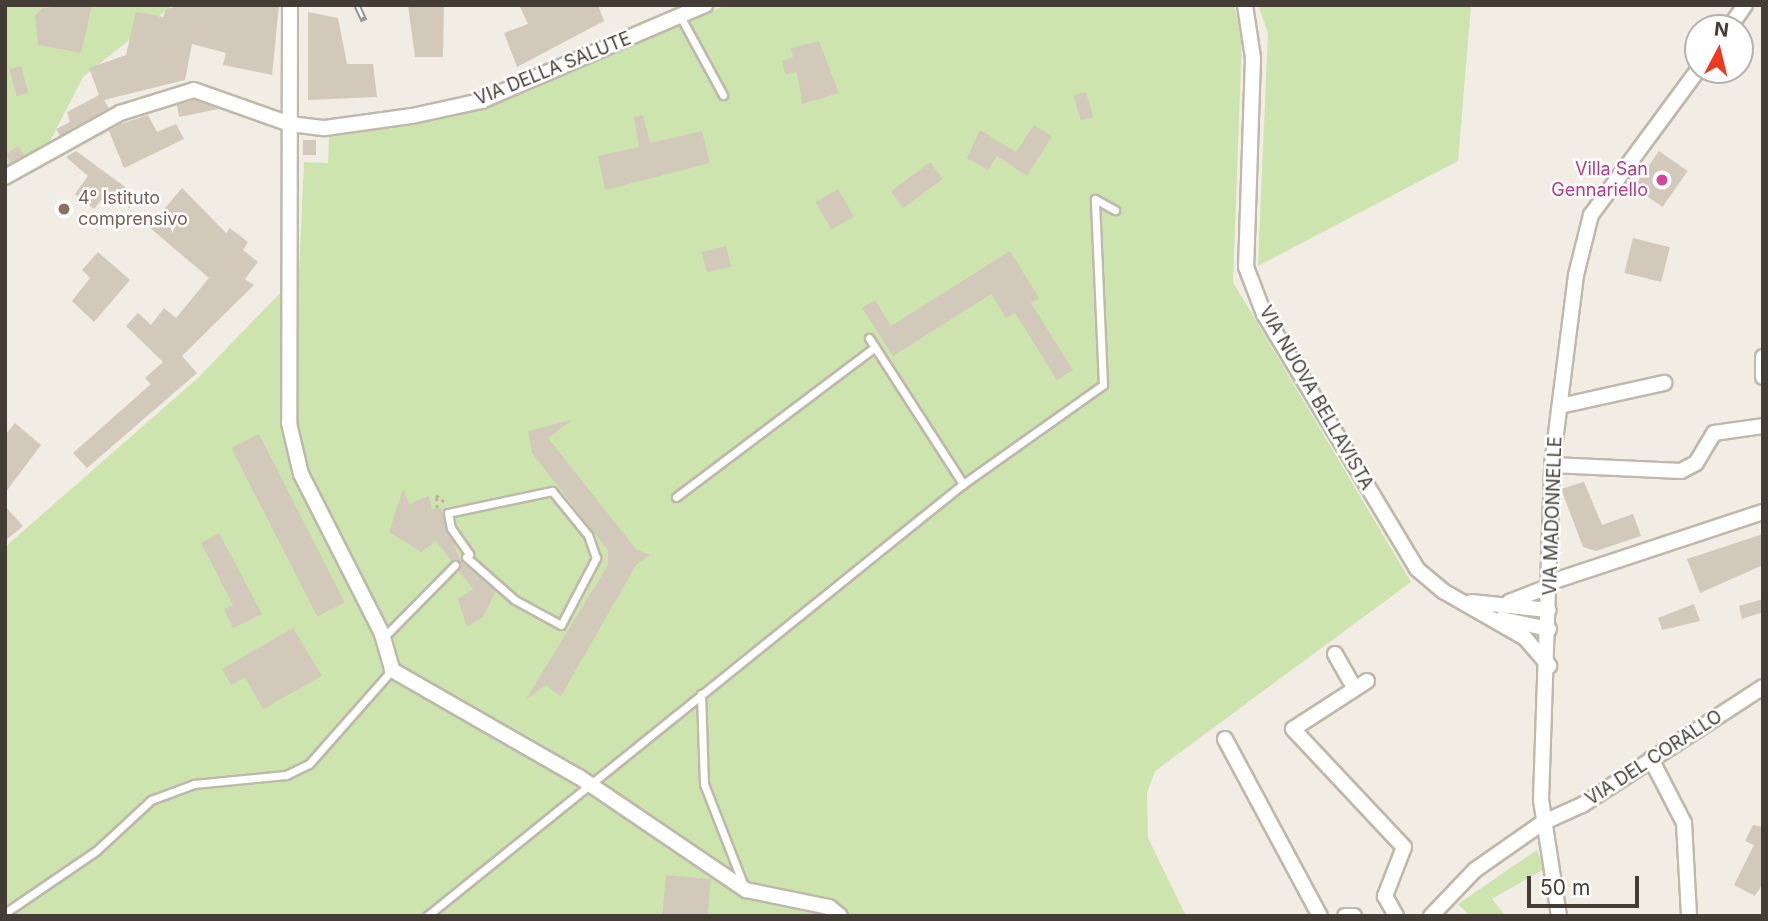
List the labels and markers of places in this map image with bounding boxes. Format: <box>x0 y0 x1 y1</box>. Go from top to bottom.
place label: Villa San Gennariello <box>1551 159 1648 202</box>
marker: Villa San Gennariello <box>1654 172 1670 188</box>
place label: 4° Istituto comprensivo <box>78 188 188 230</box>
marker: 4° Istituto comprensivo <box>56 201 72 217</box>

